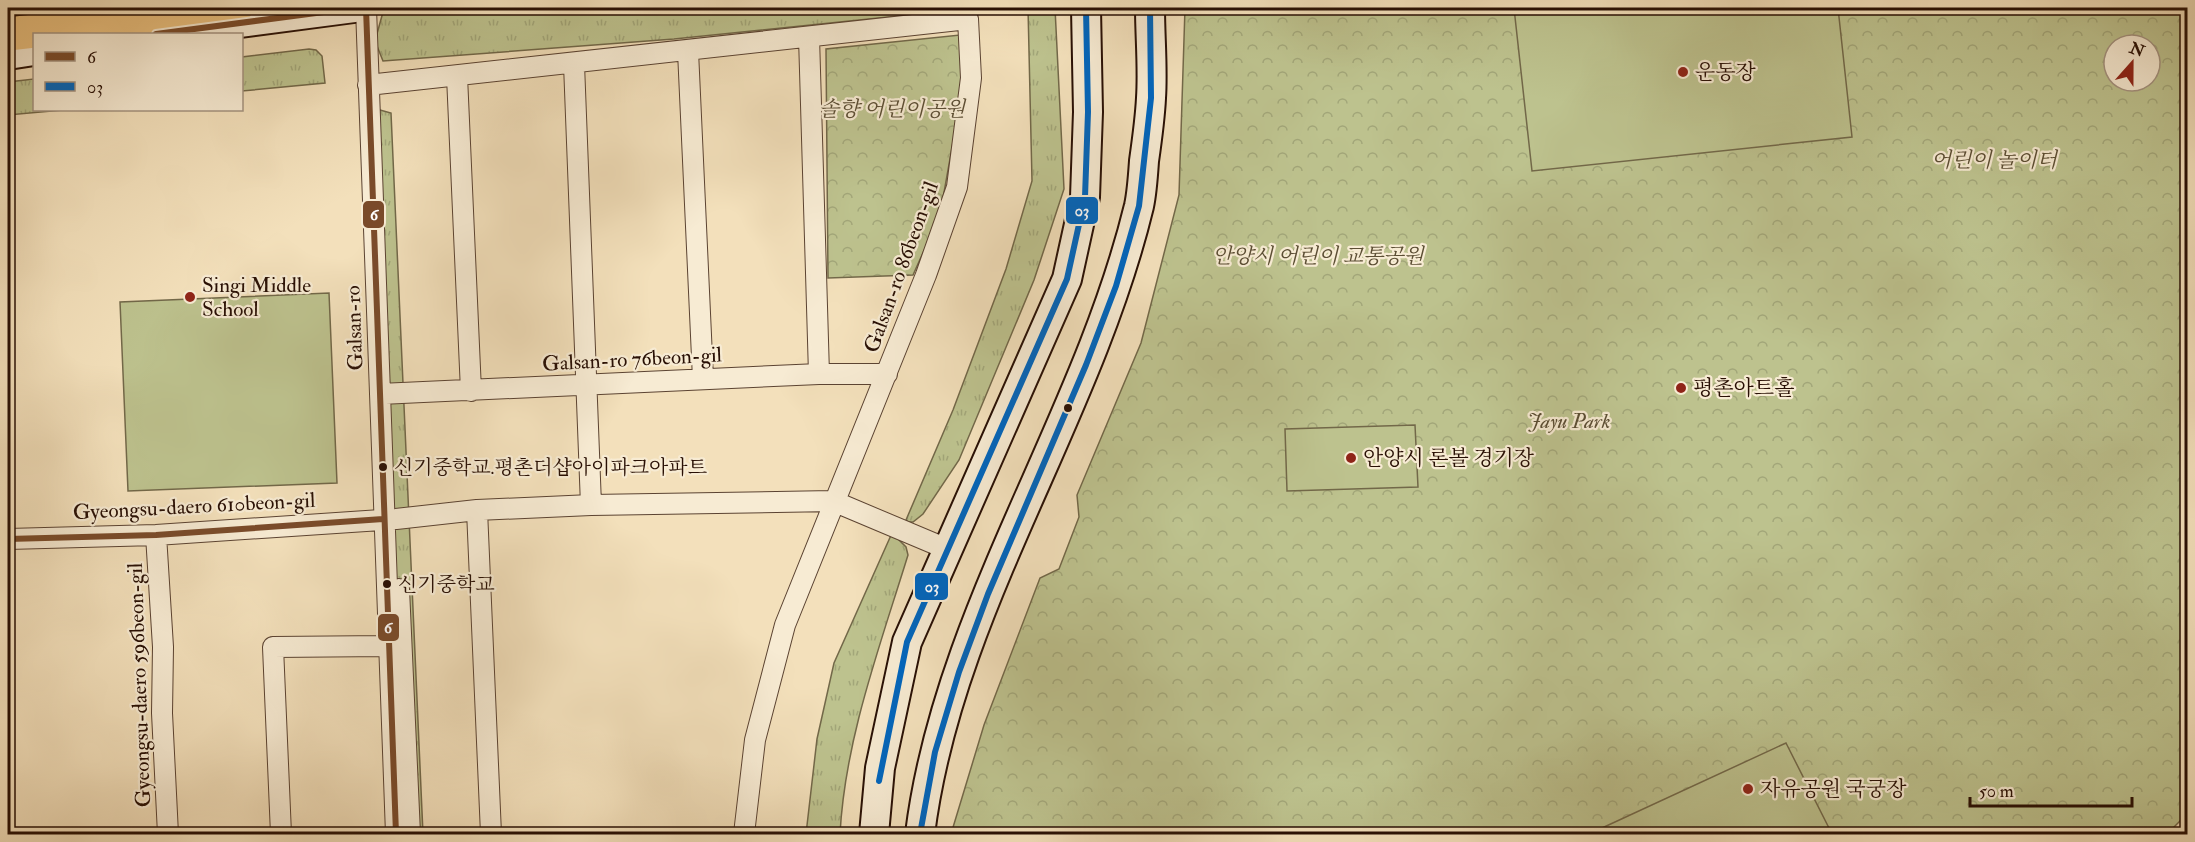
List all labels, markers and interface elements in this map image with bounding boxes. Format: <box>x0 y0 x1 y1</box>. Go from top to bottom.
legend <box>33 33 243 111</box>
north arrow <box>2102 33 2162 93</box>
text: N <box>2126 38 2148 62</box>
text: 6 <box>87 46 97 69</box>
place label: 운동장 <box>1695 59 1757 86</box>
marker: 운동장 <box>1676 65 1690 79</box>
text: 03 <box>87 76 103 99</box>
park label: 솔향 어린이공원 <box>819 96 967 123</box>
park label: 어린이 놀이터 <box>1931 147 2059 174</box>
street label: Galsan-ro 86beon-gil <box>858 177 945 356</box>
line badge: 03 <box>1065 196 1099 225</box>
line badge: 6 <box>362 200 385 229</box>
text: 03 <box>1075 201 1089 221</box>
text: 6 <box>370 205 380 225</box>
park label: 안양시 어린이 교통공원 <box>1212 243 1426 270</box>
place label: Singi Middle School <box>202 272 311 323</box>
street label: Galsan-ro <box>340 285 369 371</box>
marker: Singi Middle School <box>183 290 197 304</box>
street label: Galsan-ro 76beon-gil <box>541 341 723 378</box>
place label: 평촌아트홀 <box>1693 375 1794 402</box>
marker: 평촌아트홀 <box>1674 381 1688 395</box>
unlabelled marker <box>1062 402 1074 414</box>
park label: Jayu Park <box>1528 408 1610 435</box>
place label: 안양시 론볼 경기장 <box>1363 445 1535 472</box>
marker: 안양시 론볼 경기장 <box>1344 451 1358 465</box>
place label: 신기중학교.평촌더샵아이파크아파트 <box>394 455 707 480</box>
marker: 신기중학교.평촌더샵아이파크아파트 <box>377 461 389 473</box>
street label: Gyeongsu-daero 610beon-gil <box>72 487 316 526</box>
street label: Gyeongsu-daero 596beon-gil <box>122 562 157 808</box>
place label: 신기중학교 <box>398 572 495 597</box>
line badge: 03 <box>914 572 949 601</box>
text: 03 <box>925 577 939 597</box>
marker: 신기중학교 <box>381 578 393 590</box>
line badge: 6 <box>377 613 400 642</box>
text: 6 <box>384 618 394 638</box>
scale bar <box>1970 770 2132 808</box>
place label: 자유공원 국궁장 <box>1760 776 1907 803</box>
text: 50 m <box>1979 780 2014 803</box>
marker: 자유공원 국궁장 <box>1741 782 1755 796</box>

